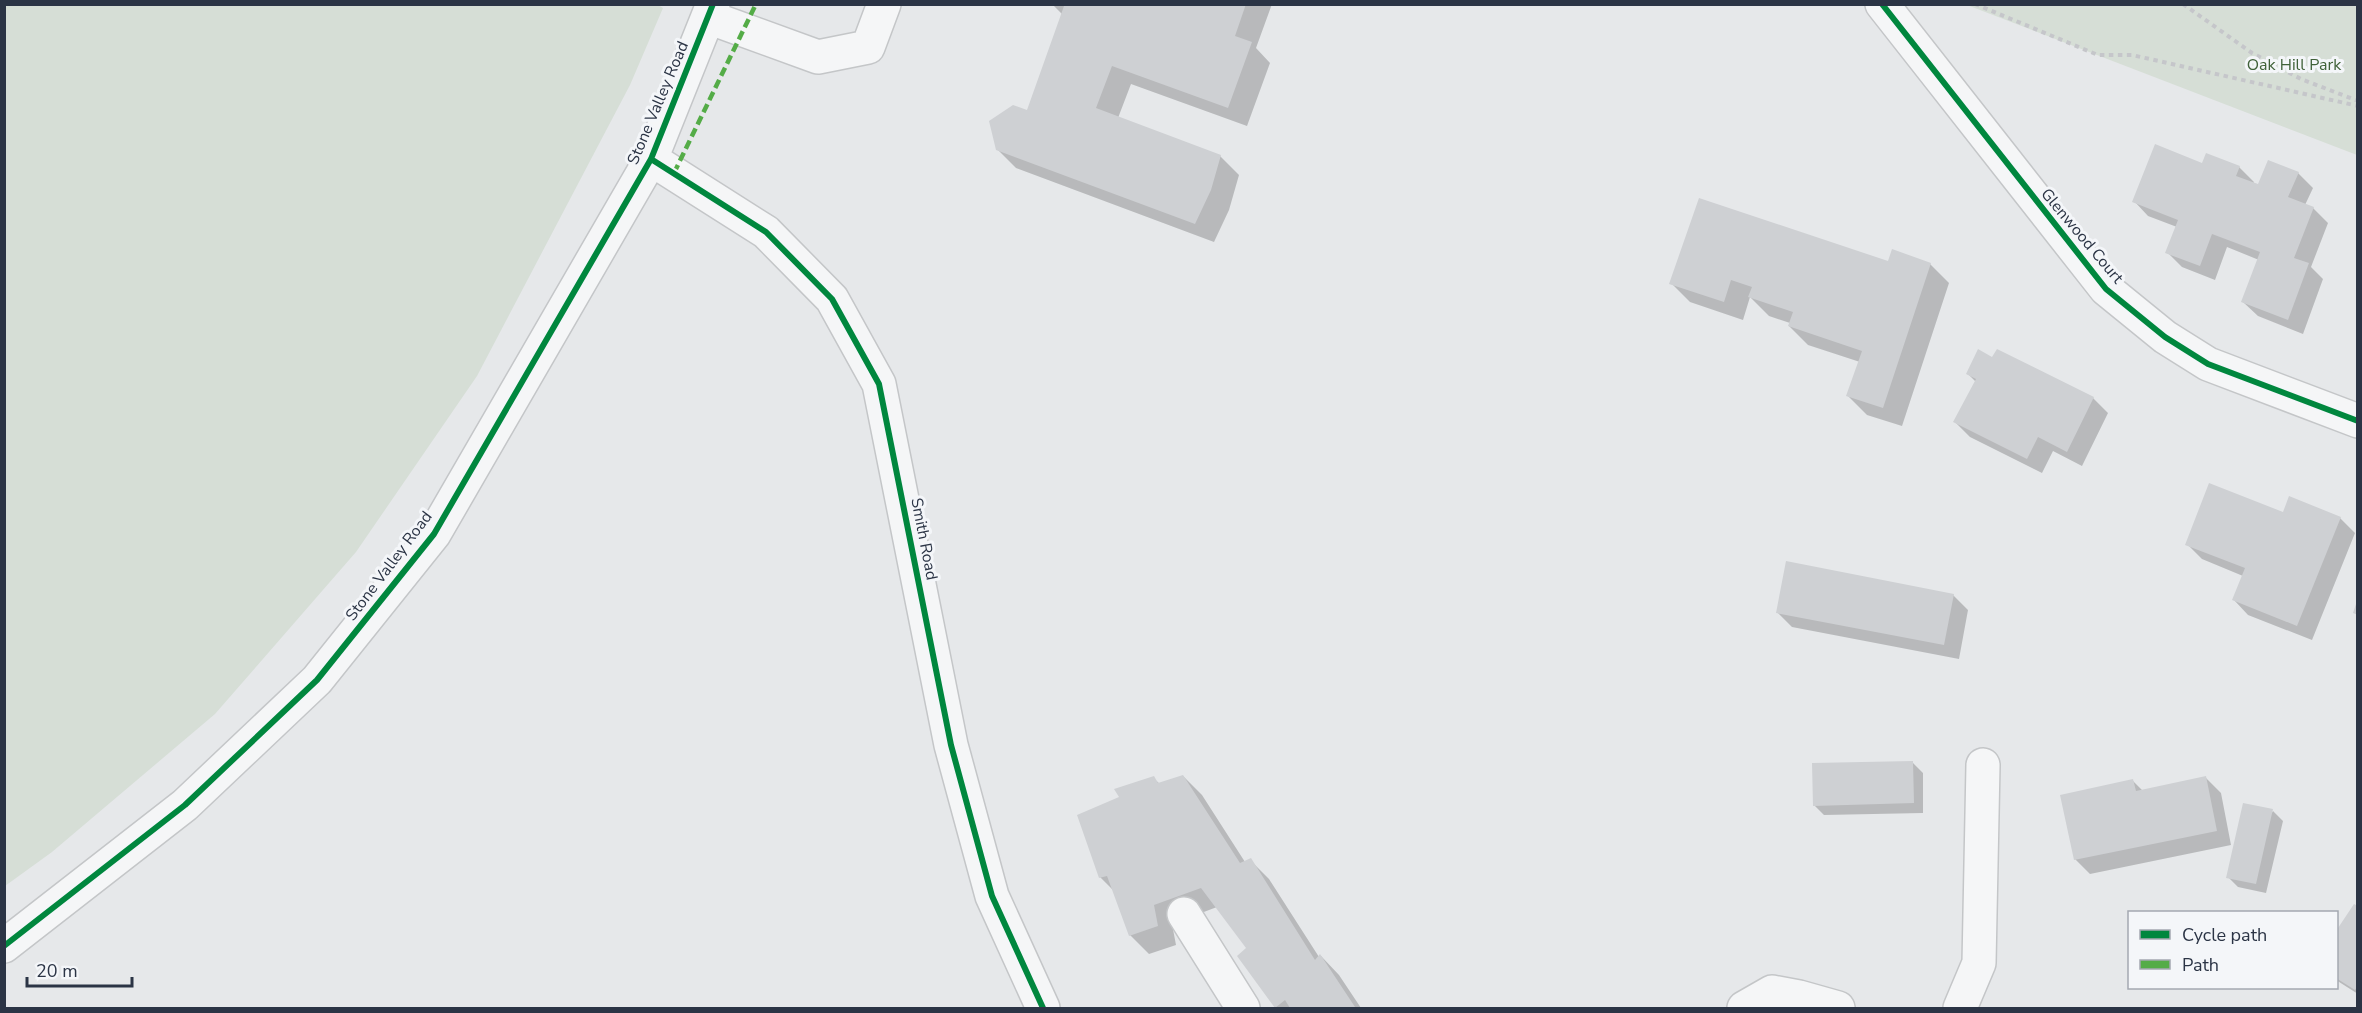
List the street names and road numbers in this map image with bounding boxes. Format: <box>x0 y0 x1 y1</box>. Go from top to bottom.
street label: Stone Valley Road <box>622 38 694 168</box>
street label: Glenwood Court <box>2036 184 2129 289</box>
street label: Smith Road <box>905 496 943 582</box>
street label: Stone Valley Road <box>341 507 437 625</box>

